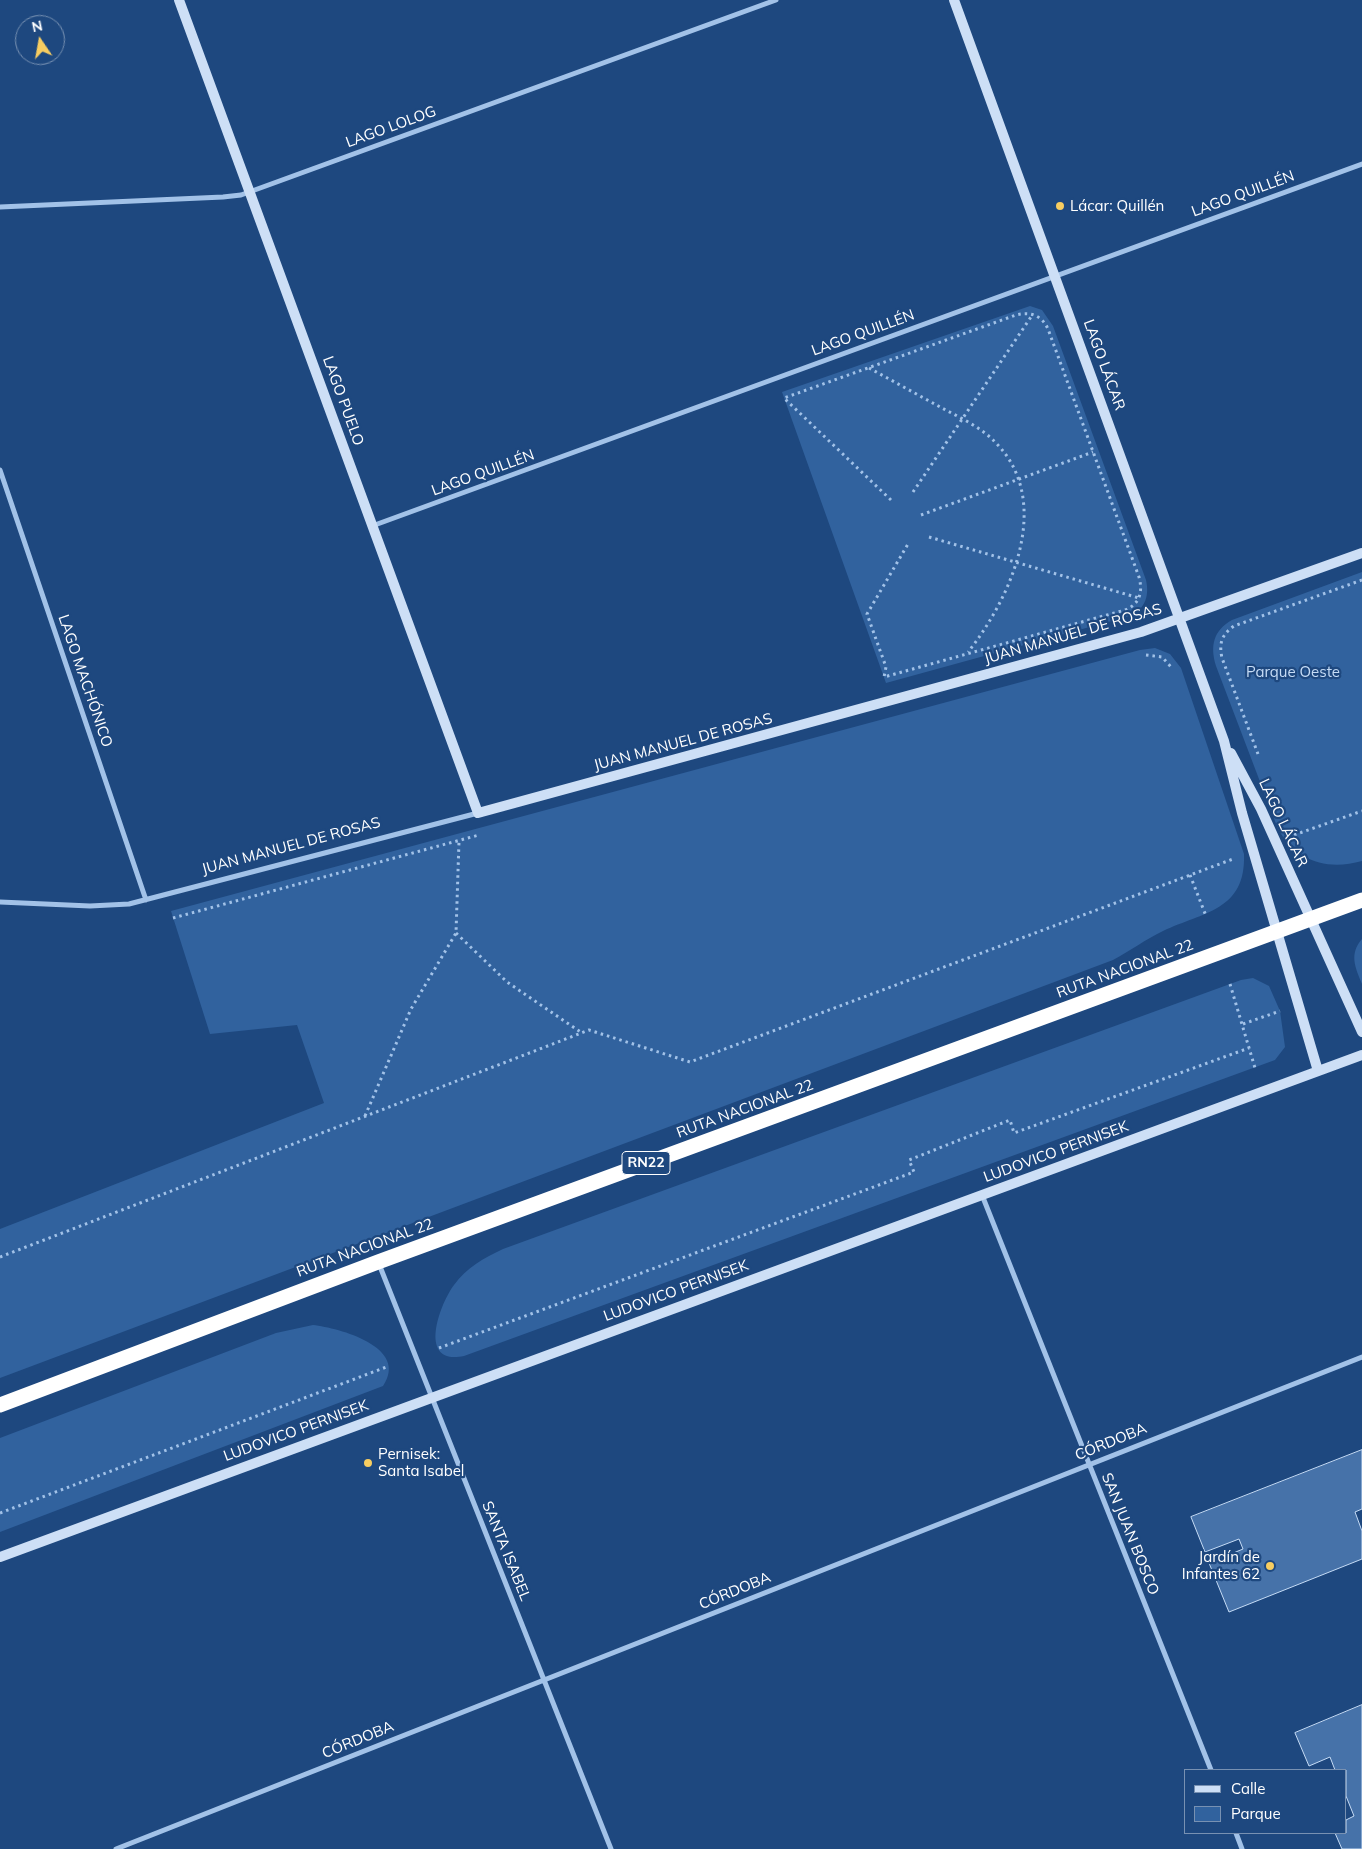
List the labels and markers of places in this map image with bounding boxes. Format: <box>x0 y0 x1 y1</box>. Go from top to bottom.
place label: Lácar: Quillén <box>1070 197 1164 215</box>
marker: Lácar: Quillén <box>1054 200 1066 212</box>
place label: Pernisek: Santa Isabel <box>378 1445 464 1480</box>
marker: Pernisek: Santa Isabel <box>362 1457 374 1469</box>
place label: Jardín de Infantes 62 <box>1182 1548 1260 1583</box>
marker: Jardín de Infantes 62 <box>1264 1560 1276 1572</box>

